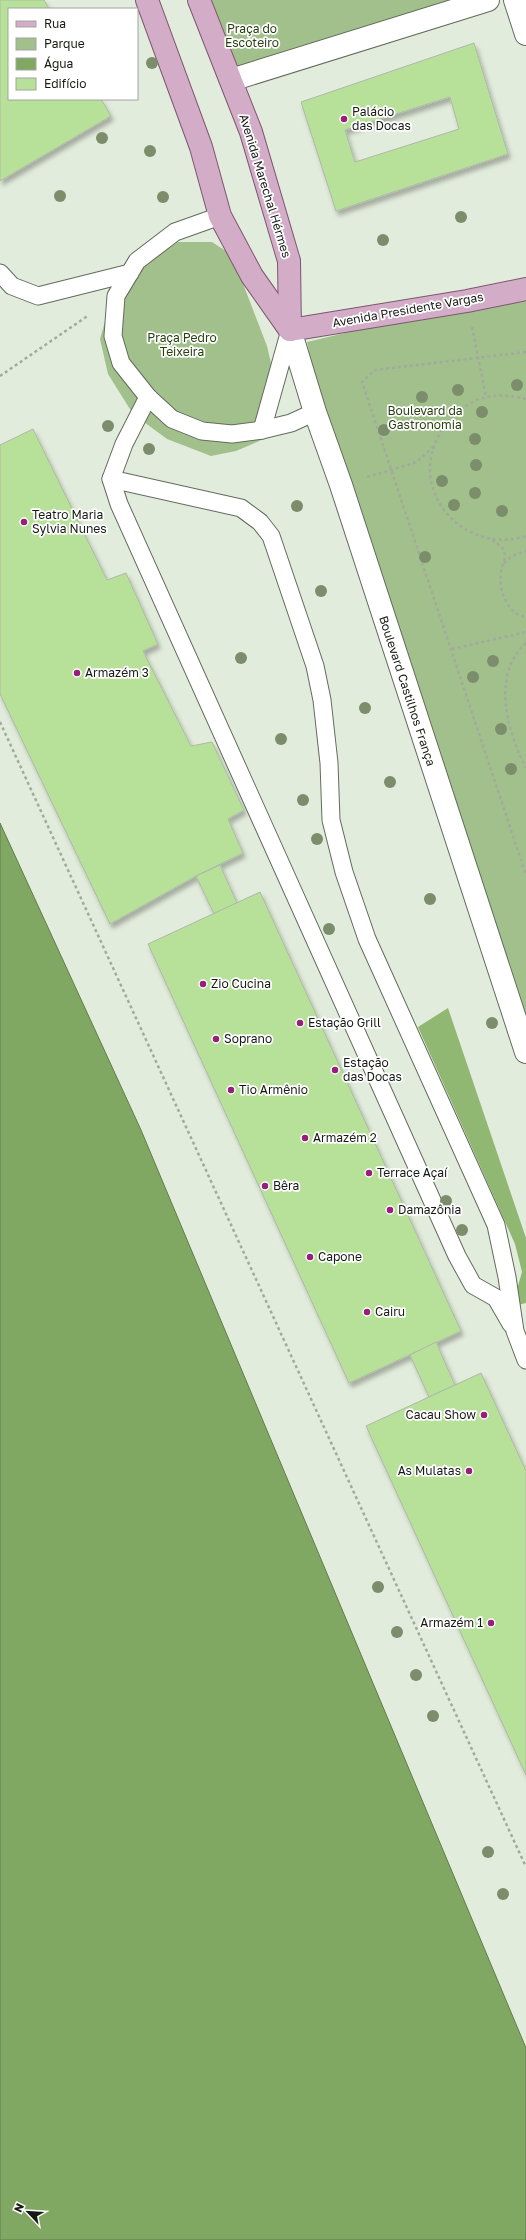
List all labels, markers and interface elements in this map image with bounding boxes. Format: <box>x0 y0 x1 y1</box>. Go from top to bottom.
legend <box>8 8 138 100</box>
text: Rua <box>44 16 66 31</box>
park label: Praça do Escoteiro <box>225 21 279 50</box>
text: Parque <box>44 36 85 51</box>
text: Água <box>44 56 73 71</box>
text: Edifício <box>44 76 86 91</box>
place label: Palácio das Docas <box>352 104 411 133</box>
street label: Avenida Marechal Hérmes <box>236 112 294 259</box>
marker: Palácio das Docas <box>339 114 349 124</box>
street label: Avenida Presidente Vargas <box>331 289 485 330</box>
park label: Praça Pedro Teixeira <box>147 330 217 359</box>
park label: Boulevard da Gastronomia <box>387 403 463 432</box>
place label: Teatro Maria Sylvia Nunes <box>32 507 107 536</box>
marker: Teatro Maria Sylvia Nunes <box>19 517 29 527</box>
street label: Boulevard Castilhos França <box>376 614 439 768</box>
place label: Armazém 3 <box>85 665 149 680</box>
marker: Armazém 3 <box>72 668 82 678</box>
place label: Zio Cucina <box>211 976 271 991</box>
marker: Zio Cucina <box>198 979 208 989</box>
place label: Estação Grill <box>308 1015 381 1030</box>
marker: Estação Grill <box>295 1018 305 1028</box>
place label: Soprano <box>224 1031 272 1046</box>
marker: Soprano <box>211 1034 221 1044</box>
place label: Estação das Docas <box>343 1055 402 1084</box>
marker: Estação das Docas <box>330 1065 340 1075</box>
place label: Tio Armênio <box>239 1082 308 1097</box>
marker: Tio Armênio <box>226 1085 236 1095</box>
place label: Armazém 2 <box>313 1130 377 1145</box>
marker: Armazém 2 <box>300 1133 310 1143</box>
place label: Terrace Açaí <box>377 1165 448 1180</box>
marker: Terrace Açaí <box>364 1168 374 1178</box>
place label: Bêra <box>273 1178 299 1193</box>
marker: Bêra <box>260 1181 270 1191</box>
place label: Damazônia <box>398 1202 461 1217</box>
marker: Damazônia <box>385 1205 395 1215</box>
place label: Capone <box>318 1249 362 1264</box>
marker: Capone <box>305 1252 315 1262</box>
place label: Cairu <box>375 1304 405 1319</box>
marker: Cairu <box>362 1307 372 1317</box>
place label: Cacau Show <box>406 1407 476 1422</box>
marker: Cacau Show <box>479 1410 489 1420</box>
place label: As Mulatas <box>398 1463 461 1478</box>
marker: As Mulatas <box>464 1466 474 1476</box>
place label: Armazém 1 <box>420 1615 483 1630</box>
marker: Armazém 1 <box>486 1618 496 1628</box>
north arrow <box>8 2192 48 2232</box>
text: N <box>11 2201 26 2214</box>

